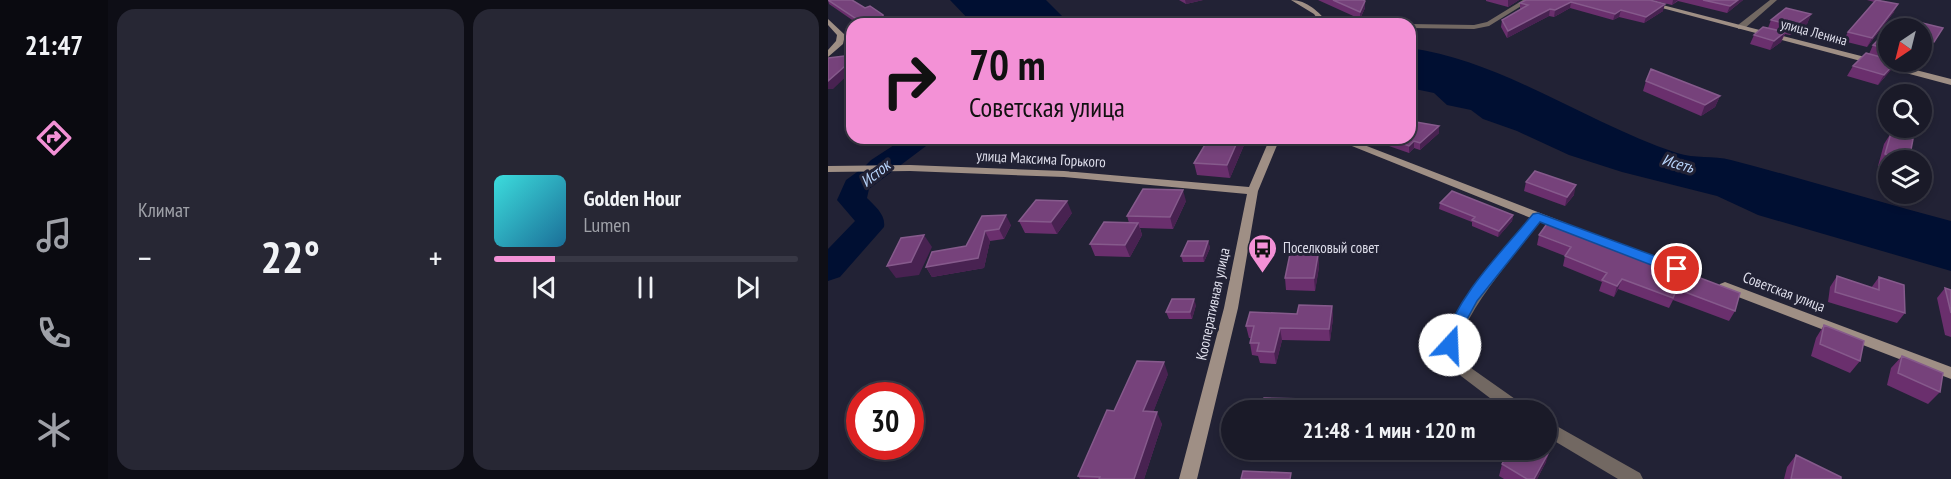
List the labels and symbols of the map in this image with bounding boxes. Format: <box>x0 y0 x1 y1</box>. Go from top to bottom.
street label: улица Ленина <box>1779 14 1849 50</box>
north arrow <box>1878 18 1932 72</box>
street label: улица Максима Горького <box>976 146 1106 171</box>
water label: Исеть <box>1660 149 1697 177</box>
water label: Исток <box>856 154 895 191</box>
bus stop icon: Поселковый совет <box>1246 232 1278 274</box>
place label: Поселковый совет <box>1283 238 1379 257</box>
pin <box>1651 243 1702 294</box>
street label: Кооперативная улица <box>1191 246 1234 362</box>
street label: Советская улица <box>1740 267 1828 316</box>
position arrow <box>1418 313 1482 377</box>
speed limit sign: 30 <box>846 382 924 460</box>

